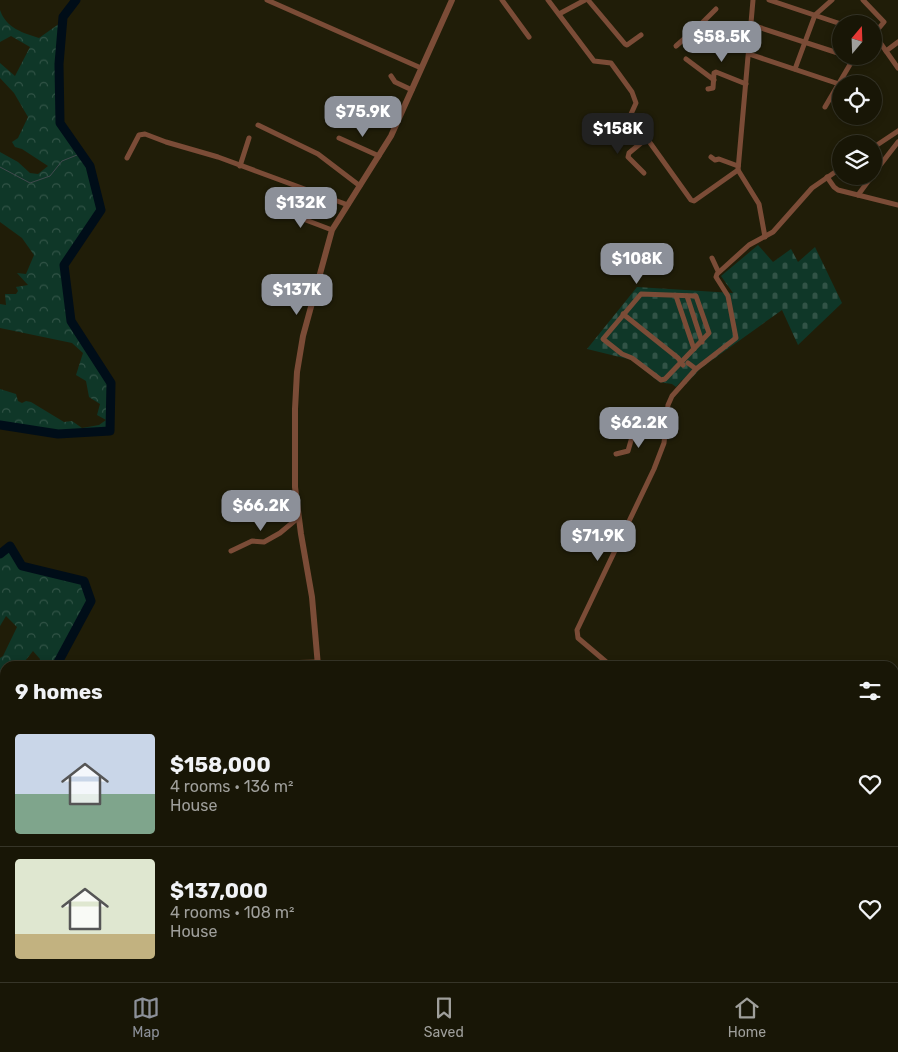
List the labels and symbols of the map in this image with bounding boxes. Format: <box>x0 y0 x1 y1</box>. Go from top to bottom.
north arrow <box>832 15 882 65</box>
pin: $58.5K <box>681 20 763 63</box>
pin: $75.9K <box>322 96 404 138</box>
pin: $158K <box>583 112 653 155</box>
pin: $132K <box>266 186 336 229</box>
pin: $108K <box>602 242 672 285</box>
pin: $137K <box>262 274 332 316</box>
pin: $62.2K <box>598 406 680 449</box>
pin: $66.2K <box>220 490 302 532</box>
pin: $71.9K <box>557 520 639 562</box>

